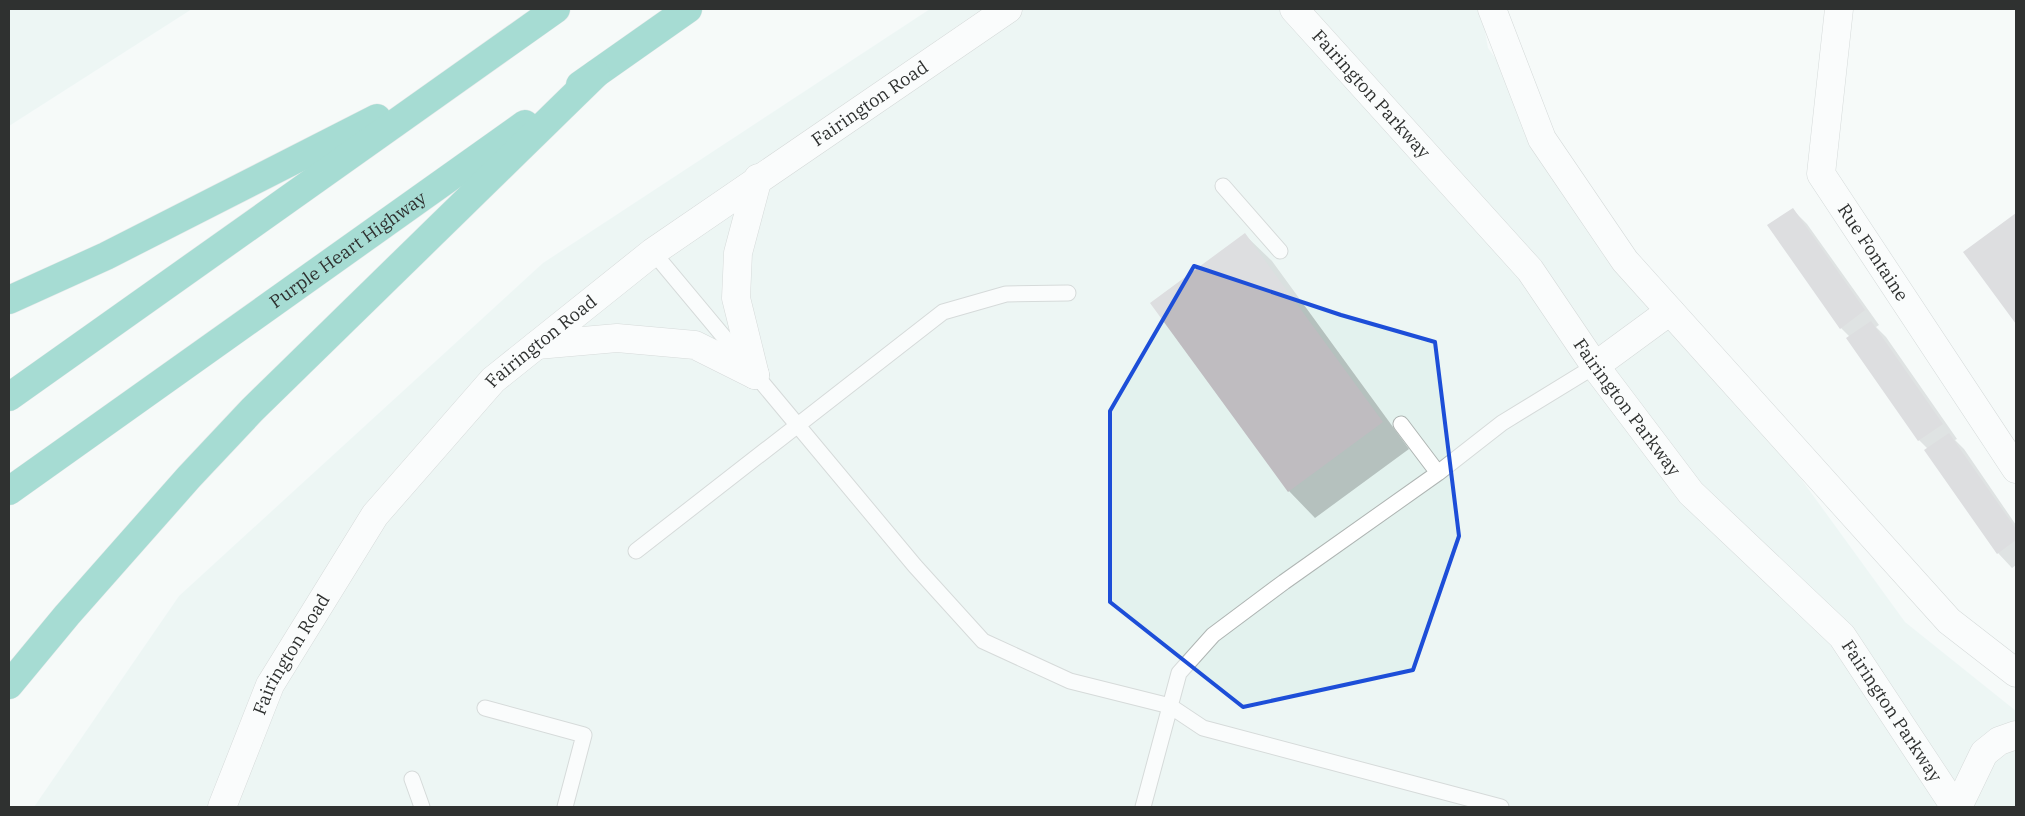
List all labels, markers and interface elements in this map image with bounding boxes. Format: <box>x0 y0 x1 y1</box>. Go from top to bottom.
street label: Fairington Parkway <box>1307 25 1436 163</box>
street label: Fairington Road <box>807 55 932 151</box>
street label: Purple Heart Highway <box>265 186 431 313</box>
street label: Rue Fontaine <box>1833 199 1914 305</box>
street label: Fairington Road <box>480 289 601 392</box>
street label: Fairington Parkway <box>1569 334 1686 481</box>
street label: Fairington Road <box>247 589 335 718</box>
street label: Fairington Parkway <box>1837 635 1948 787</box>

